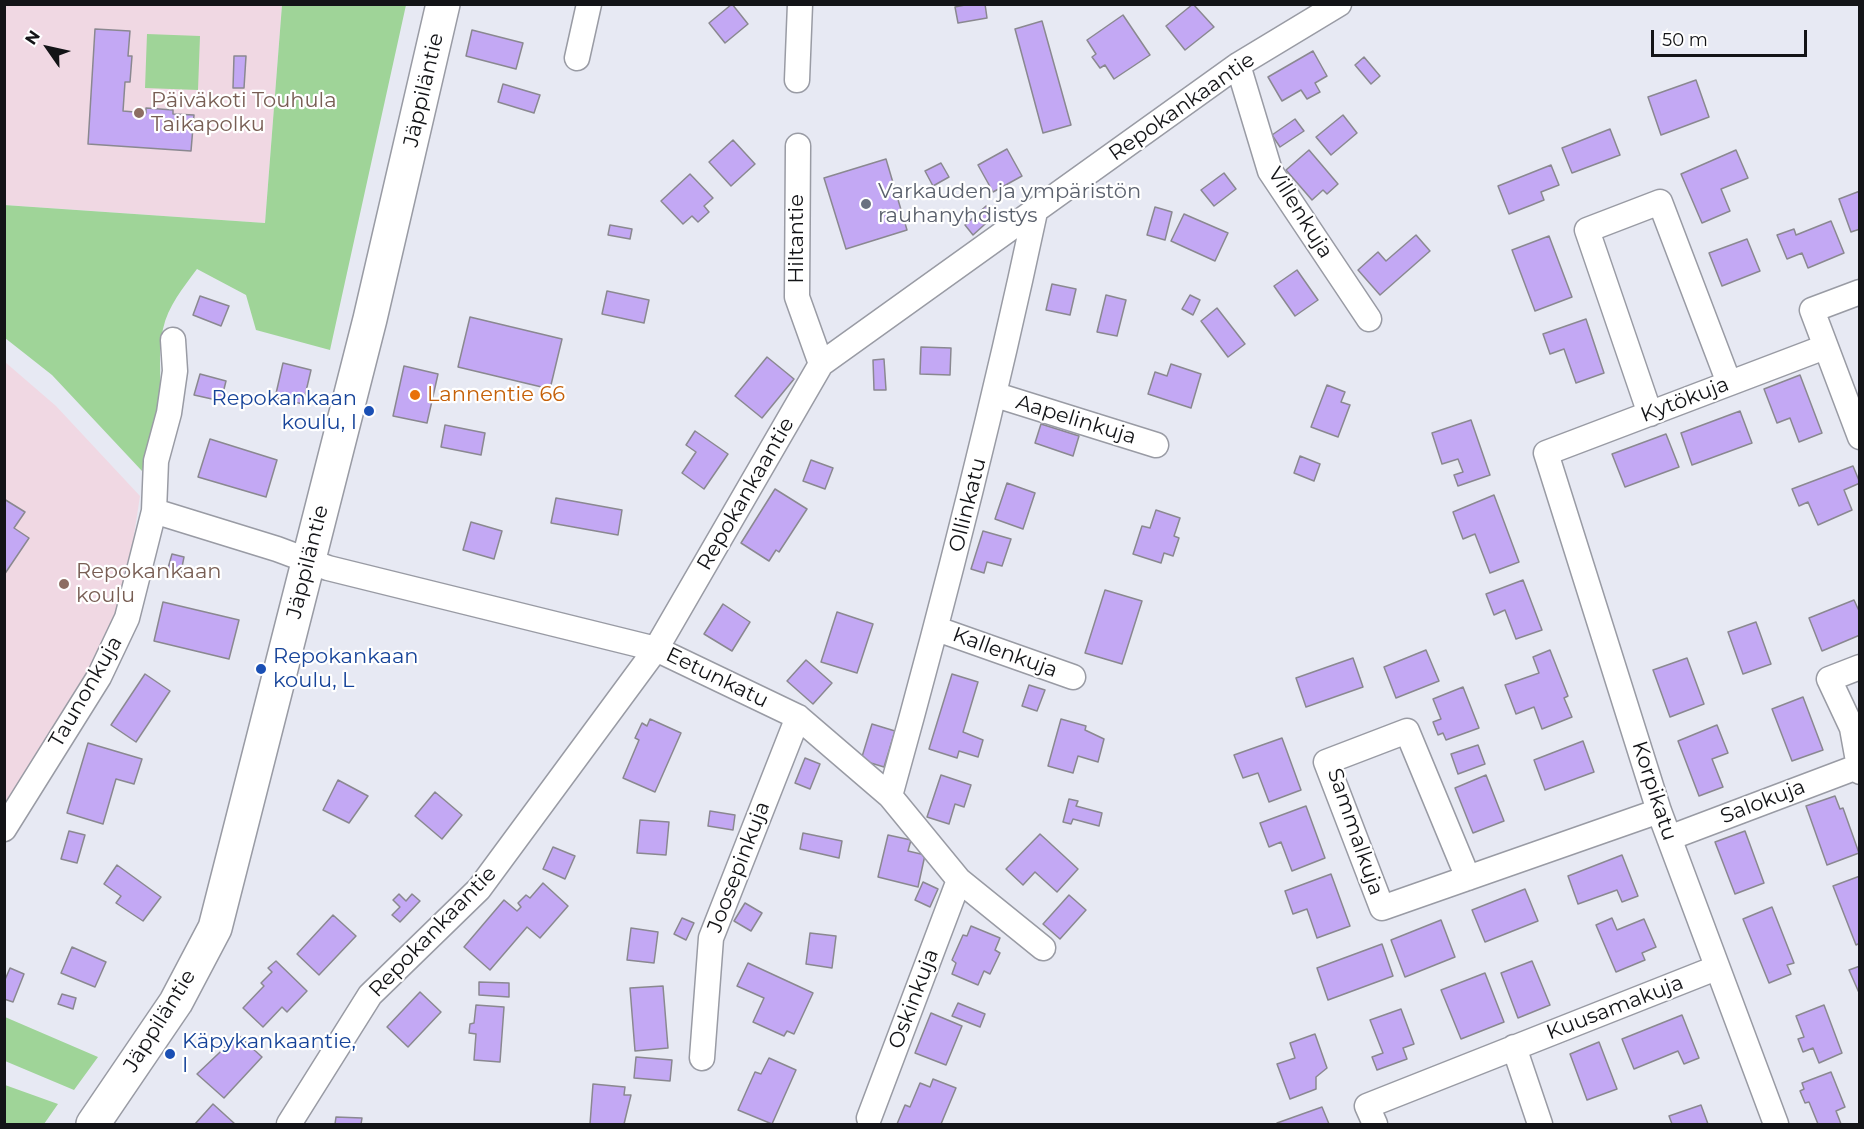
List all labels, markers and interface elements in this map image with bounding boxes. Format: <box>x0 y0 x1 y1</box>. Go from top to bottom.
north arrow <box>18 18 78 78</box>
scale bar <box>1654 18 1810 56</box>
text: N <box>21 27 44 48</box>
text: 50 m <box>1662 29 1708 51</box>
street label: Jäppiläntie <box>399 31 449 149</box>
street label: Repokankaantie <box>1104 47 1260 167</box>
place label: Päiväkoti Touhula Taikapolku <box>151 88 337 138</box>
marker: Päiväkoti Touhula Taikapolku <box>132 106 146 120</box>
street label: Villenkuja <box>1262 163 1338 263</box>
place label: Varkauden ja ympäristön rauhanyhdistys <box>878 179 1141 229</box>
street label: Hiltantie <box>784 194 810 284</box>
marker: Varkauden ja ympäristön rauhanyhdistys <box>859 197 873 211</box>
street label: Kytökuja <box>1637 372 1733 428</box>
place label: Lannentie 66 <box>427 382 565 408</box>
place label: Repokankaan koulu, I <box>211 386 357 436</box>
marker: Lannentie 66 <box>408 388 422 402</box>
street label: Aapelinkuja <box>1013 390 1139 450</box>
marker: Repokankaan koulu, I <box>362 404 376 418</box>
street label: Repokankaantie <box>692 413 800 575</box>
street label: Ollinkatu <box>944 455 992 555</box>
street label: Jäppiläntie <box>282 503 334 621</box>
place label: Repokankaan koulu <box>76 559 222 609</box>
marker: Repokankaan koulu <box>57 577 71 591</box>
street label: Kallenkuja <box>949 622 1061 684</box>
street label: Taunonkuja <box>44 632 128 752</box>
street label: Eetunkatu <box>662 642 772 714</box>
place label: Repokankaan koulu, L <box>273 644 419 694</box>
marker: Repokankaan koulu, L <box>254 662 268 676</box>
street label: Korpikatu <box>1626 738 1682 844</box>
street label: Sammalkuja <box>1322 765 1388 899</box>
street label: Salokuja <box>1717 774 1809 830</box>
street label: Joosepinkuja <box>702 798 776 936</box>
street label: Repokankaantie <box>364 861 502 1003</box>
street label: Oskinkuja <box>883 946 945 1052</box>
street label: Jäppiläntie <box>119 965 201 1077</box>
street label: Kuusamakuja <box>1543 970 1687 1046</box>
place label: Käpykankaantie, I <box>182 1029 356 1079</box>
marker: Käpykankaantie, I <box>163 1047 177 1061</box>

